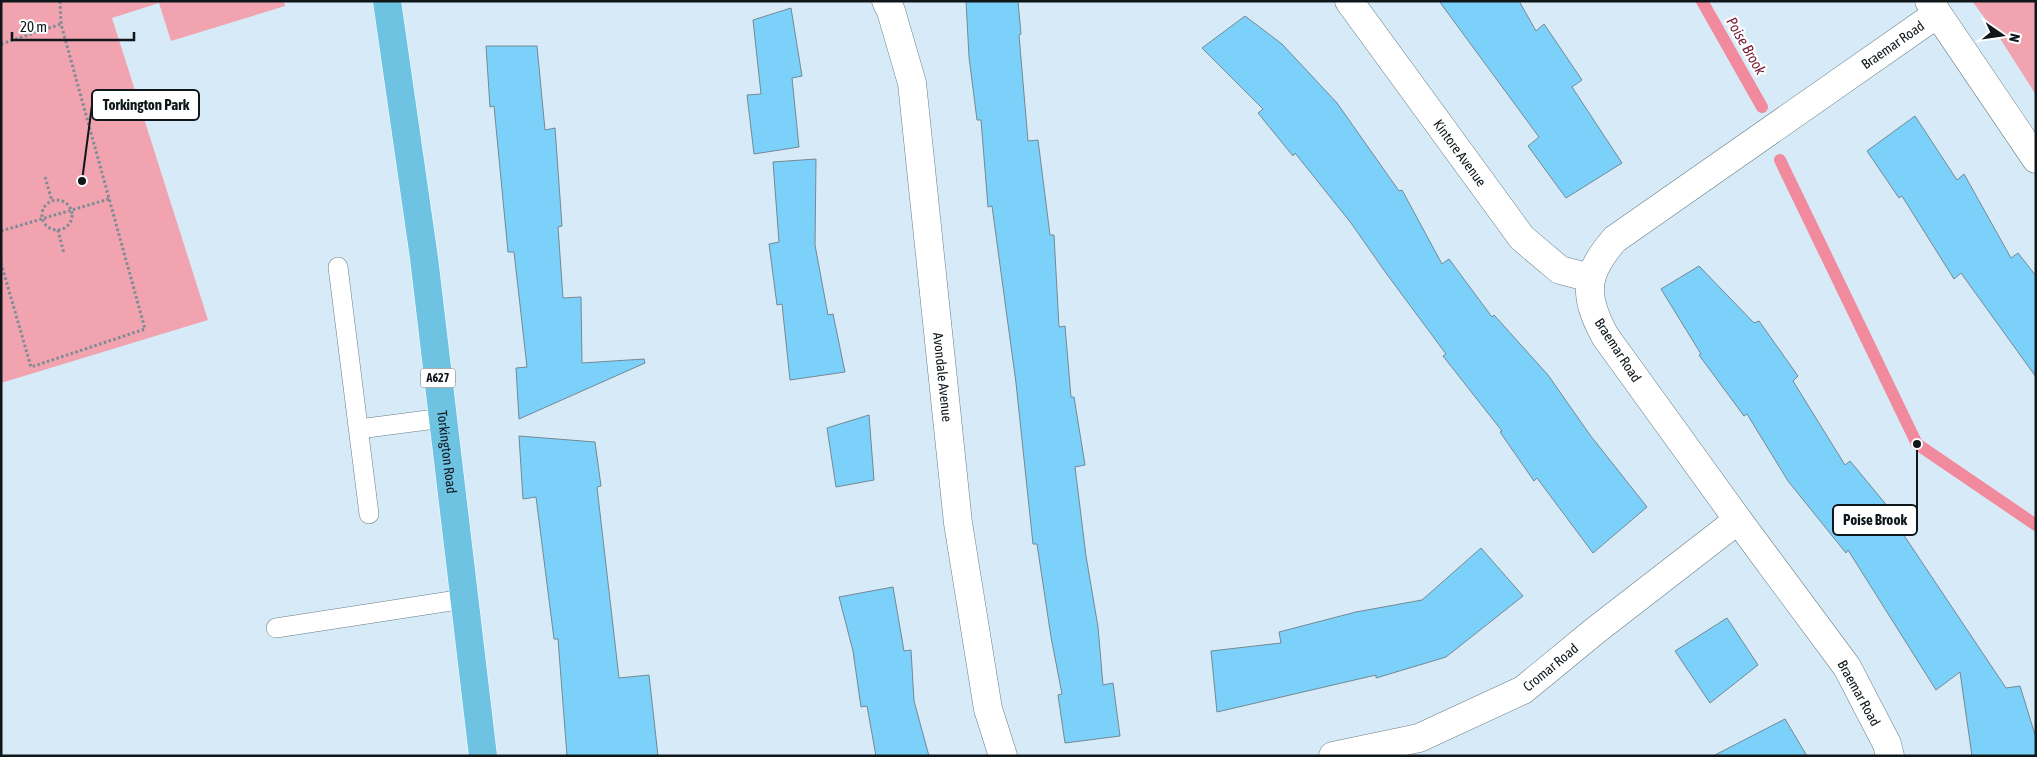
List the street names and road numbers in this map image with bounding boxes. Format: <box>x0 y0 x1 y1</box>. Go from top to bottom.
street label: Braemar Road <box>1858 17 1927 72</box>
street label: Kintore Avenue <box>1430 116 1489 189</box>
street label: Braemar Road <box>1591 315 1645 385</box>
street label: Avondale Avenue <box>930 332 955 423</box>
road number: A627 <box>420 368 456 388</box>
street label: Torkington Road <box>434 409 460 495</box>
street label: Cromar Road <box>1520 640 1581 695</box>
street label: Braemar Road <box>1834 657 1884 729</box>

